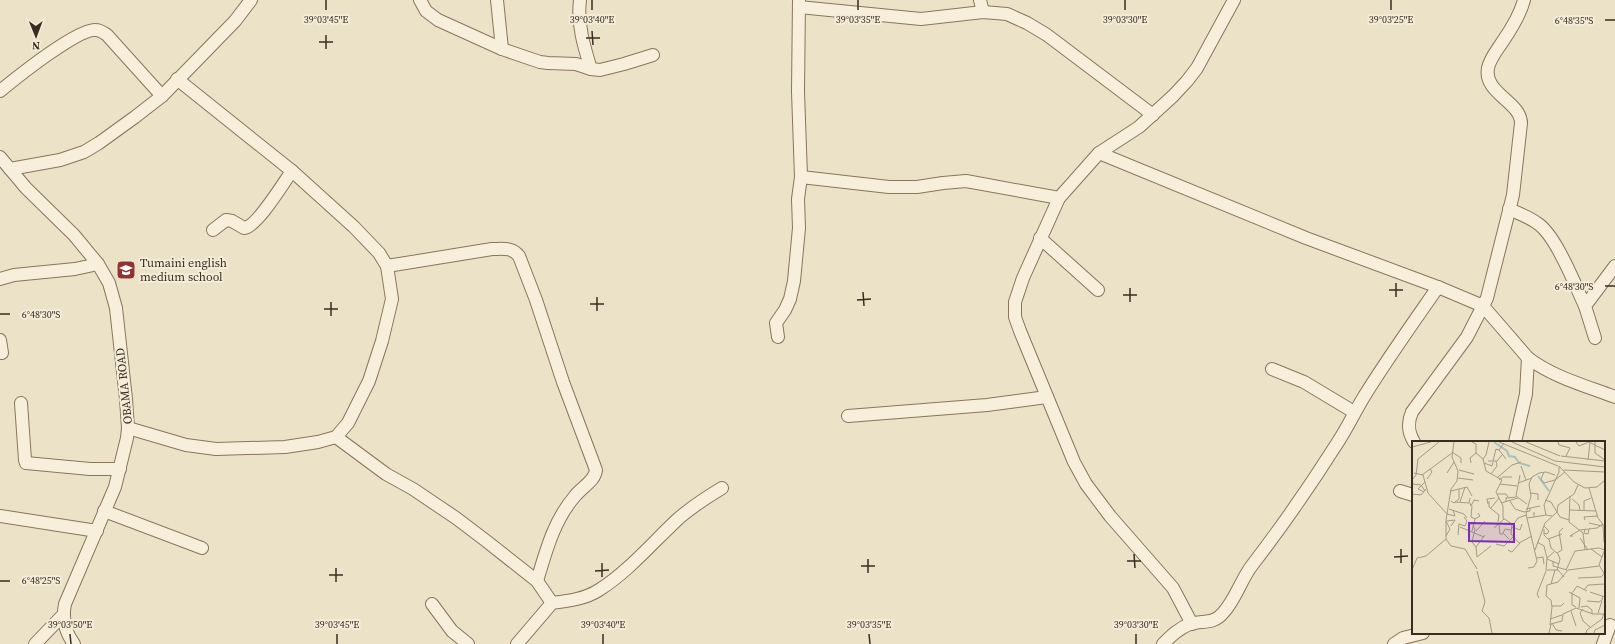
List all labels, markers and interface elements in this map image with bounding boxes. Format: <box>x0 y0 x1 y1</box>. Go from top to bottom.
text: 39°03'45"E <box>304 13 348 26</box>
text: 39°03'40"E <box>570 13 614 26</box>
text: 39°03'35"E <box>836 13 880 26</box>
text: 39°03'30"E <box>1103 13 1147 26</box>
text: 39°03'25"E <box>1369 13 1413 26</box>
text: 6°48'35"S <box>1555 14 1593 27</box>
north arrow <box>16 16 56 56</box>
text: N <box>32 38 40 53</box>
place label: Tumaini english medium school <box>140 255 227 285</box>
school or university icon: Tumaini english medium school <box>115 259 137 281</box>
text: 6°48'30"S <box>1555 280 1593 293</box>
text: 6°48'30"S <box>22 308 60 321</box>
street label: OBAMA ROAD <box>112 347 136 425</box>
inset map <box>1412 441 1605 634</box>
text: 6°48'25"S <box>22 574 60 587</box>
text: 39°03'50"E <box>48 618 92 631</box>
text: 39°03'45"E <box>315 618 359 631</box>
text: 39°03'40"E <box>581 618 625 631</box>
text: 39°03'35"E <box>847 618 891 631</box>
text: 39°03'30"E <box>1114 618 1158 631</box>

